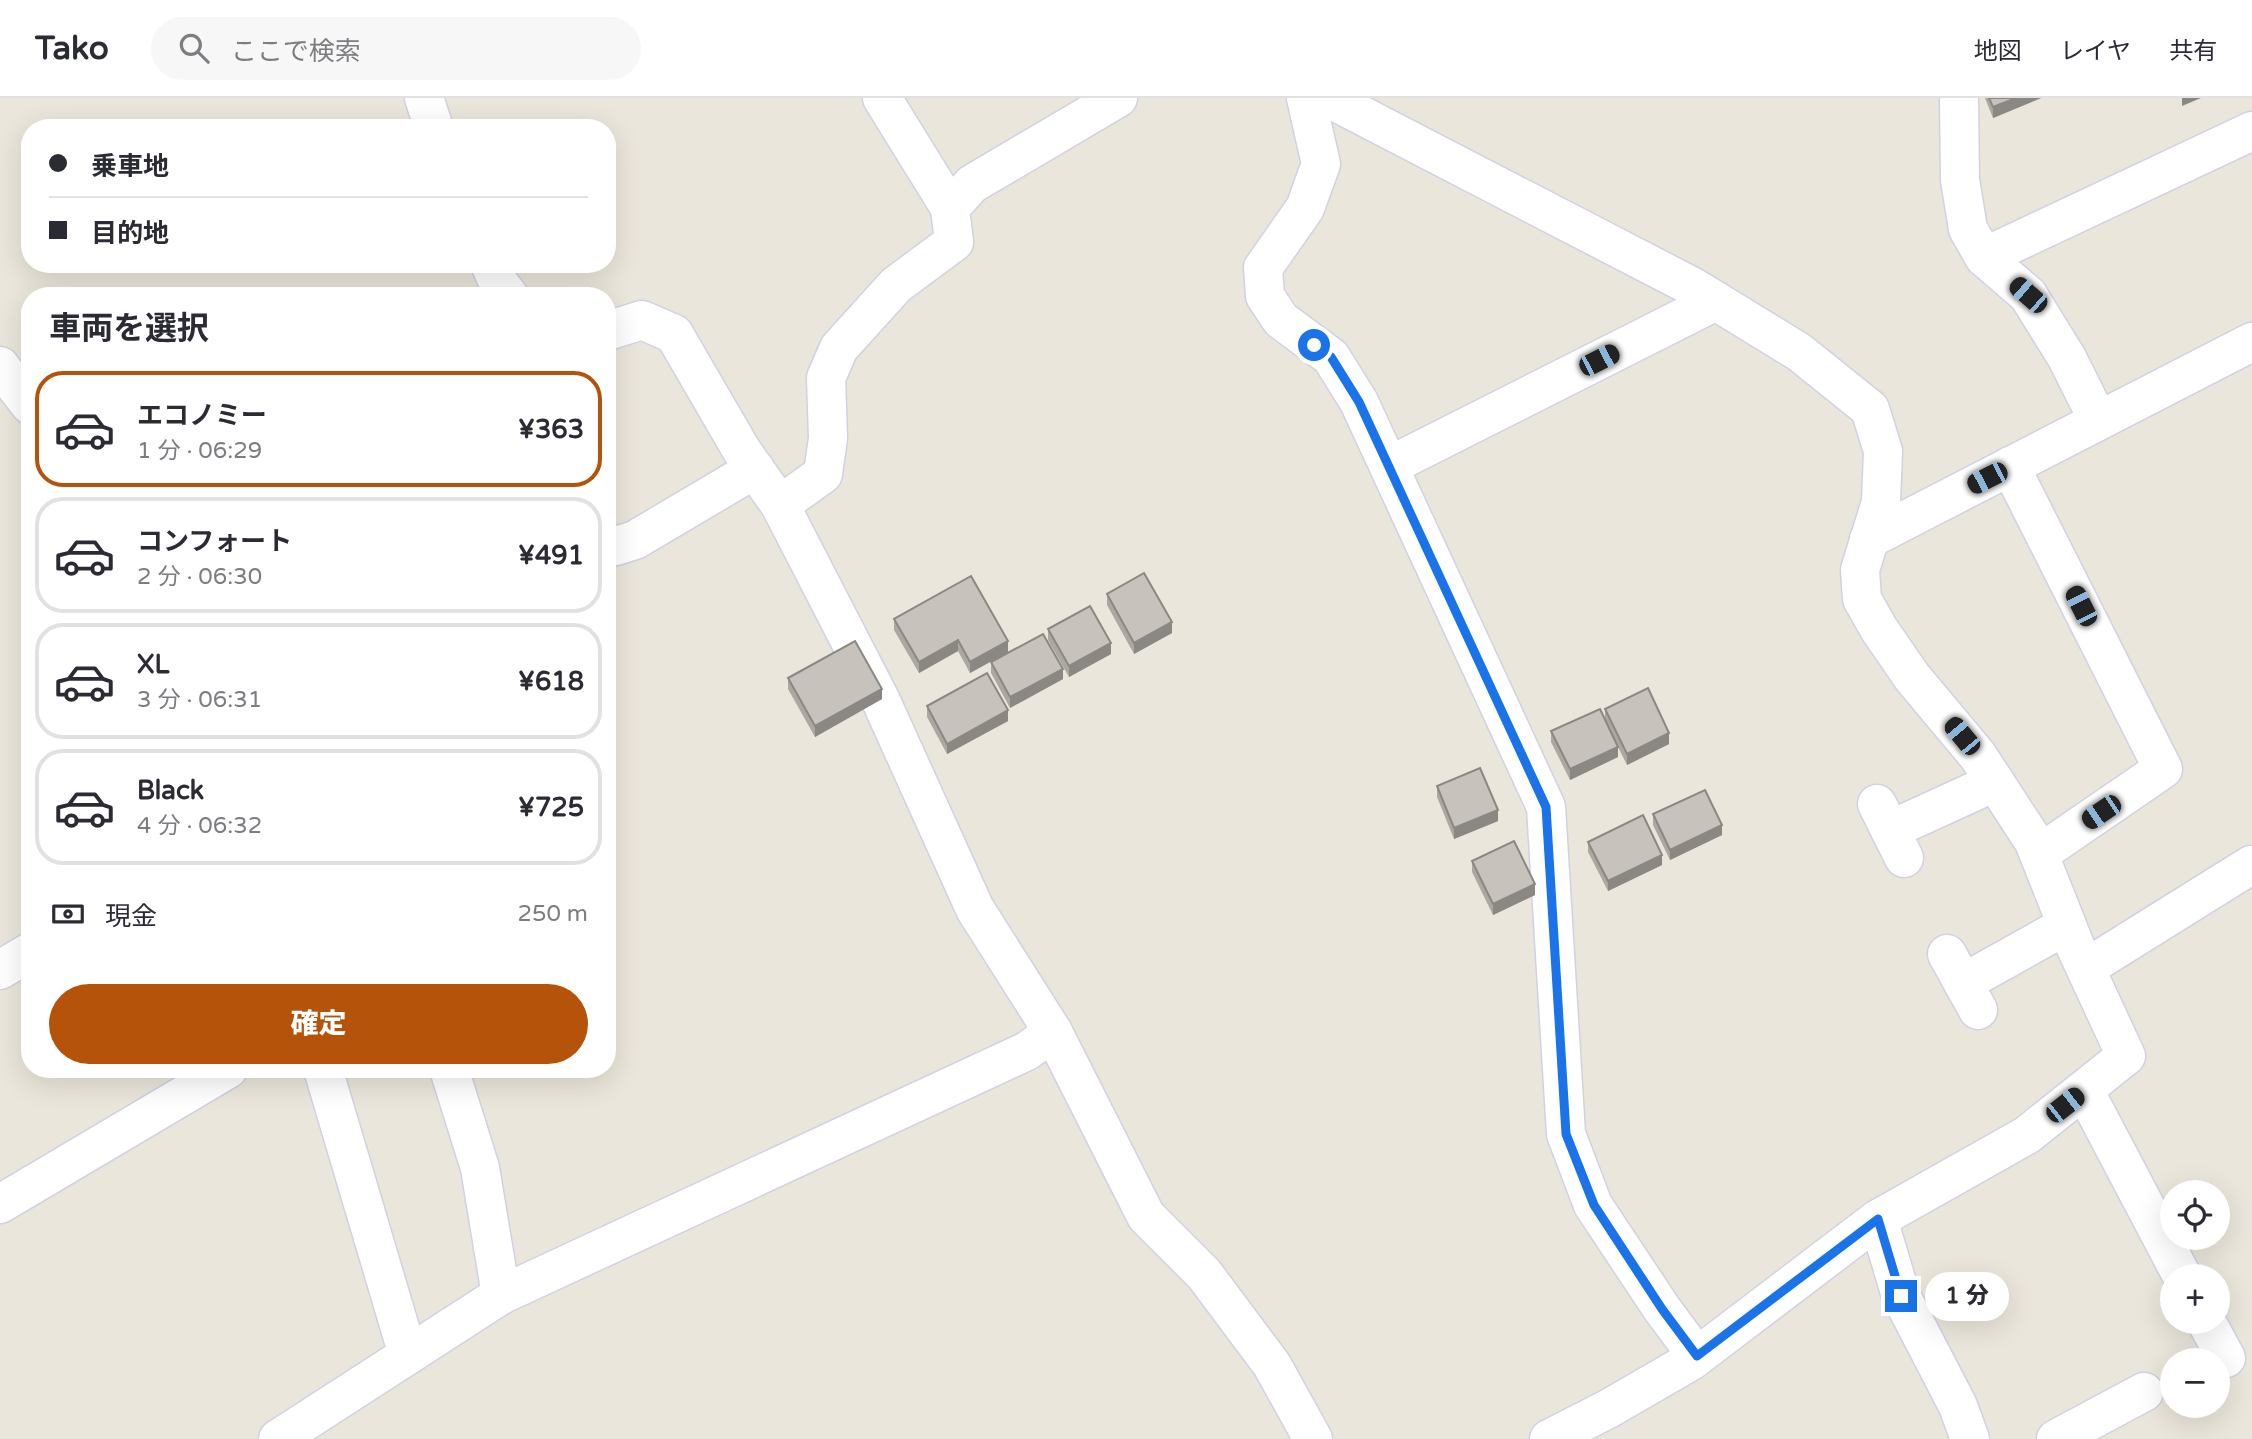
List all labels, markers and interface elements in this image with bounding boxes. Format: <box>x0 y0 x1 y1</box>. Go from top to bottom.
search box <box>151 17 641 80</box>
text: Tako <box>35 29 109 68</box>
icon: search <box>175 29 213 67</box>
text: ここで検索 <box>231 36 361 67</box>
text: 地図 <box>1974 37 2022 66</box>
text: レイヤ <box>2060 37 2131 66</box>
text: 共有 <box>2169 37 2217 66</box>
text: 乗車地 <box>91 151 169 182</box>
text: 目的地 <box>91 218 169 249</box>
car <box>2006 273 2051 317</box>
text: 車両を選択 <box>49 310 209 348</box>
route start <box>1298 329 1330 361</box>
car <box>1576 341 1623 379</box>
icon: car <box>53 398 116 461</box>
text: エコノミー <box>137 400 267 431</box>
text: ¥363 <box>518 414 584 445</box>
text: 1 分 · 06:29 <box>137 437 262 465</box>
car <box>1964 459 2011 497</box>
icon: car <box>53 524 116 587</box>
text: コンフォート <box>137 526 292 557</box>
text: ¥491 <box>518 540 584 571</box>
text: 2 分 · 06:30 <box>137 563 262 591</box>
car <box>2063 583 2100 629</box>
text: XL <box>137 649 169 680</box>
icon: car <box>53 650 116 713</box>
text: ¥618 <box>518 666 584 697</box>
text: 3 分 · 06:31 <box>137 686 262 714</box>
car <box>1941 713 1984 759</box>
text: Black <box>137 775 204 806</box>
icon: car <box>53 776 116 839</box>
text: ¥725 <box>518 792 584 823</box>
car <box>2078 792 2125 832</box>
text: 4 分 · 06:32 <box>137 812 262 840</box>
icon: cash <box>49 895 87 933</box>
text: 250 m <box>518 900 588 928</box>
text: 現金 <box>105 901 157 932</box>
button: 確定 <box>49 984 588 1064</box>
car <box>2042 1084 2089 1126</box>
map controls <box>2160 1180 2230 1418</box>
button: locate <box>2160 1180 2230 1250</box>
button: + <box>2160 1264 2230 1334</box>
callout: 1 分 <box>1926 1272 2010 1320</box>
route end <box>1885 1280 1917 1312</box>
text: 1 分 <box>1945 1282 1989 1310</box>
button: − <box>2160 1348 2230 1418</box>

